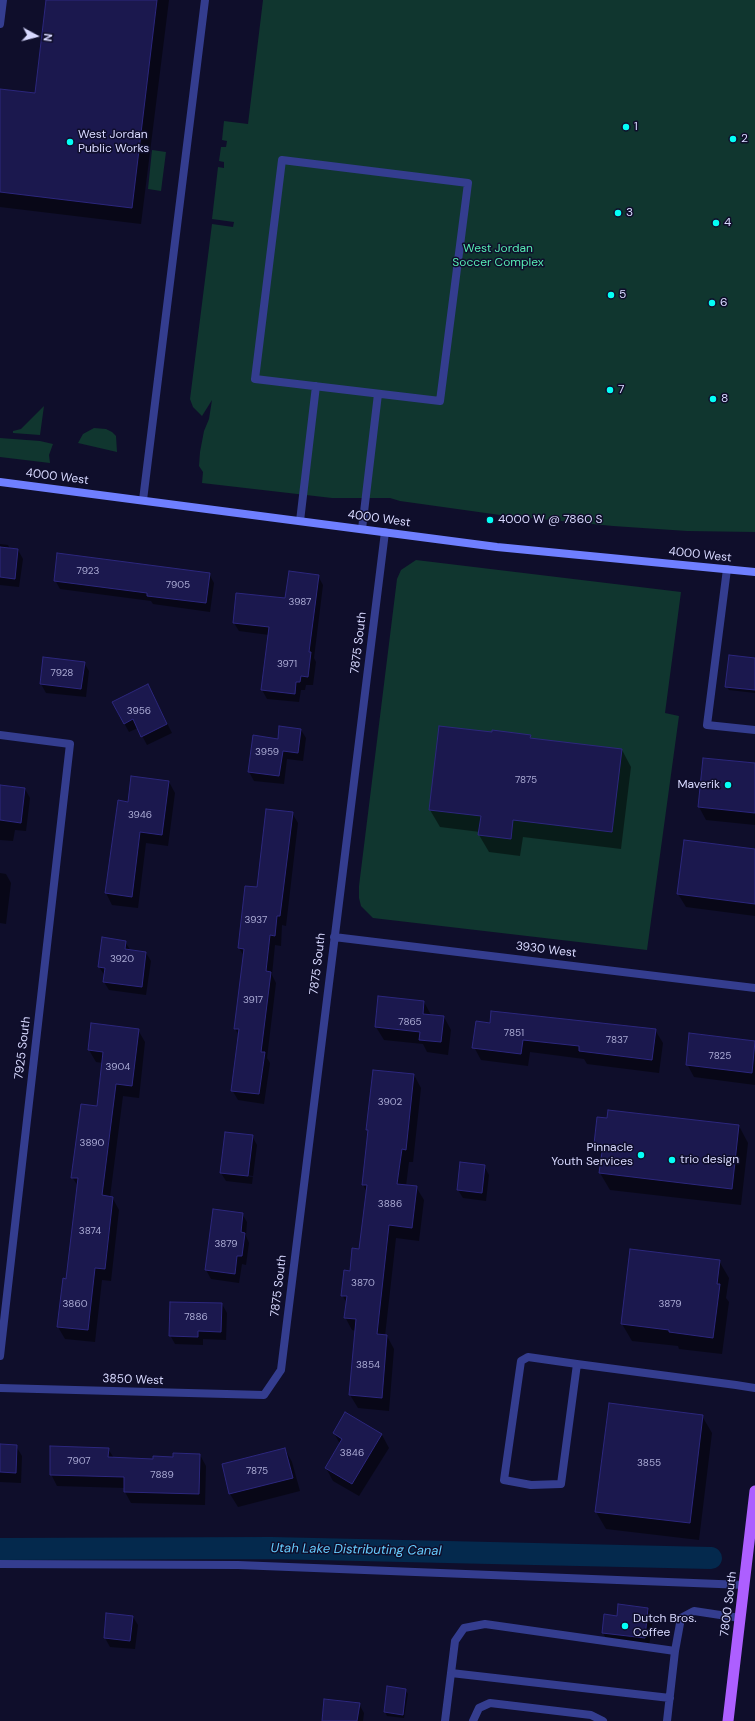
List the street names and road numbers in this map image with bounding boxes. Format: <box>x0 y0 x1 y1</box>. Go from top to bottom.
street label: 4000 West <box>25 466 89 488</box>
street label: 4000 West <box>347 507 411 531</box>
street label: 4000 West <box>668 545 732 565</box>
street label: 7875 South <box>348 611 370 675</box>
street label: 7875 South <box>307 932 329 996</box>
street label: 3930 West <box>515 939 577 961</box>
street label: 7925 South <box>12 1016 34 1080</box>
street label: 7875 South <box>268 1254 290 1318</box>
street label: 3850 West <box>102 1372 164 1388</box>
street label: 7800 South <box>718 1571 740 1637</box>

